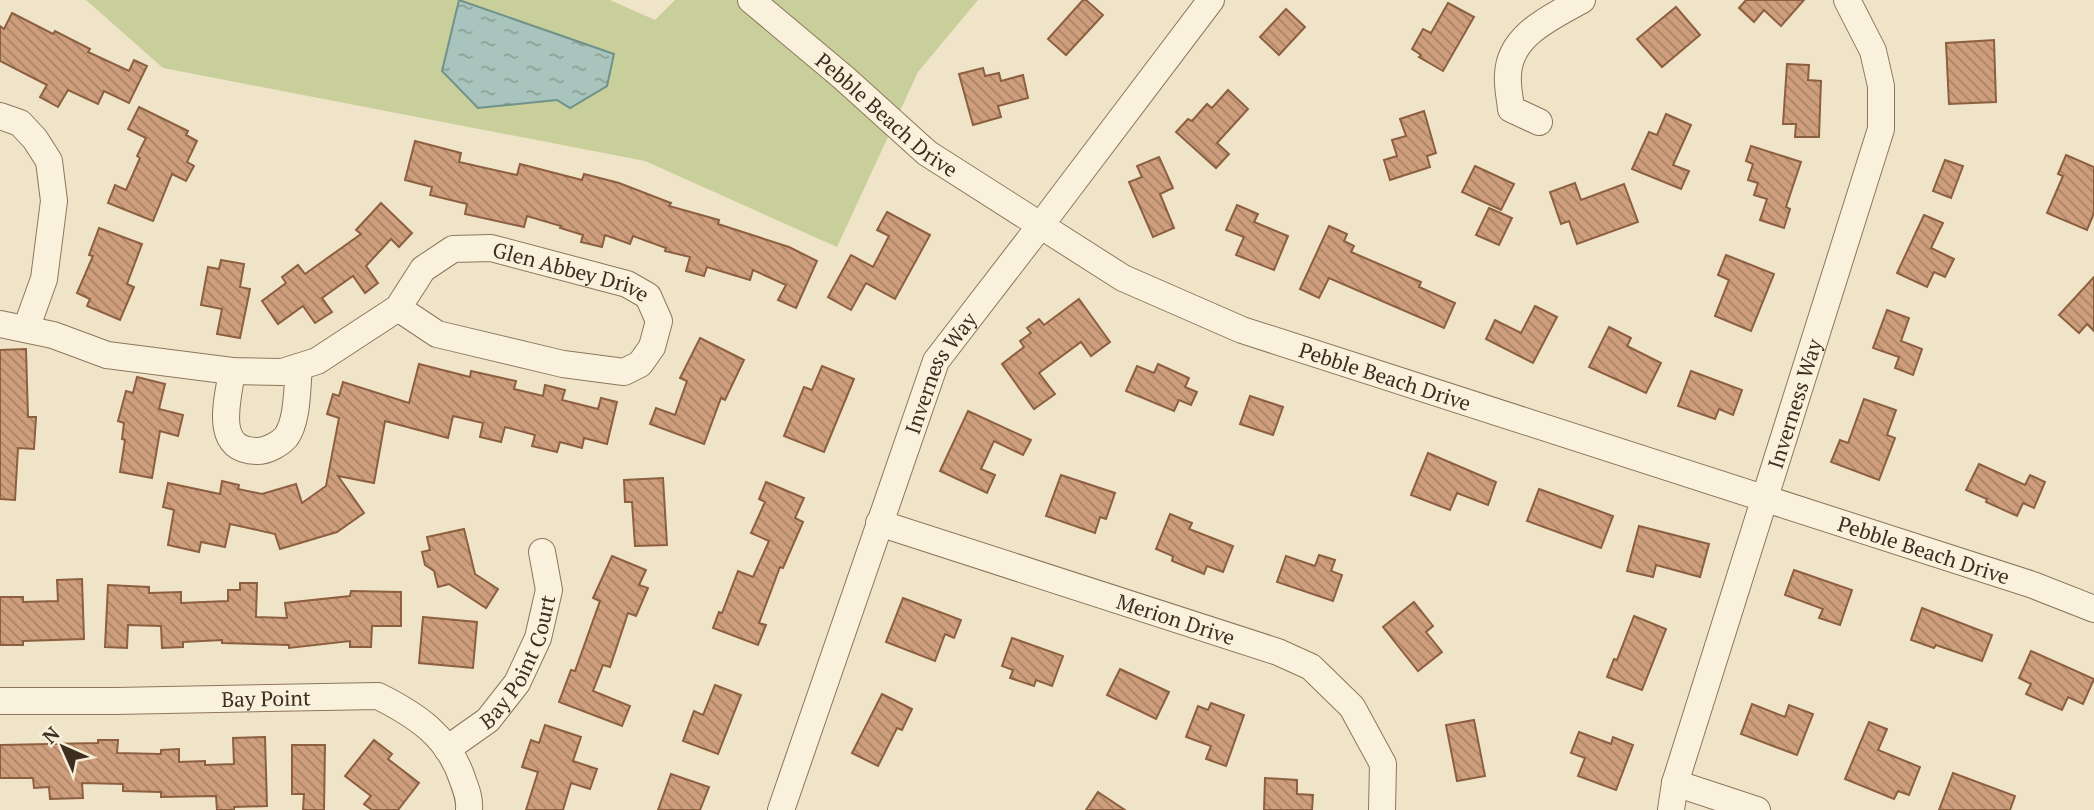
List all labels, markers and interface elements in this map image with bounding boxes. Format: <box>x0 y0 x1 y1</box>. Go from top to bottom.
street label: Pebble Beach Drive <box>810 46 963 183</box>
street label: Glen Abbey Drive <box>490 235 654 308</box>
street label: Inverness Way <box>898 306 983 438</box>
street label: Pebble Beach Drive <box>1296 335 1475 417</box>
street label: Inverness Way <box>1761 335 1828 472</box>
street label: Pebble Beach Drive <box>1834 509 2013 591</box>
street label: Merion Drive <box>1113 587 1238 651</box>
street label: Bay Point Court <box>474 592 561 735</box>
street label: Bay Point <box>221 683 311 713</box>
north arrow <box>28 712 98 782</box>
text: N <box>37 720 65 749</box>

